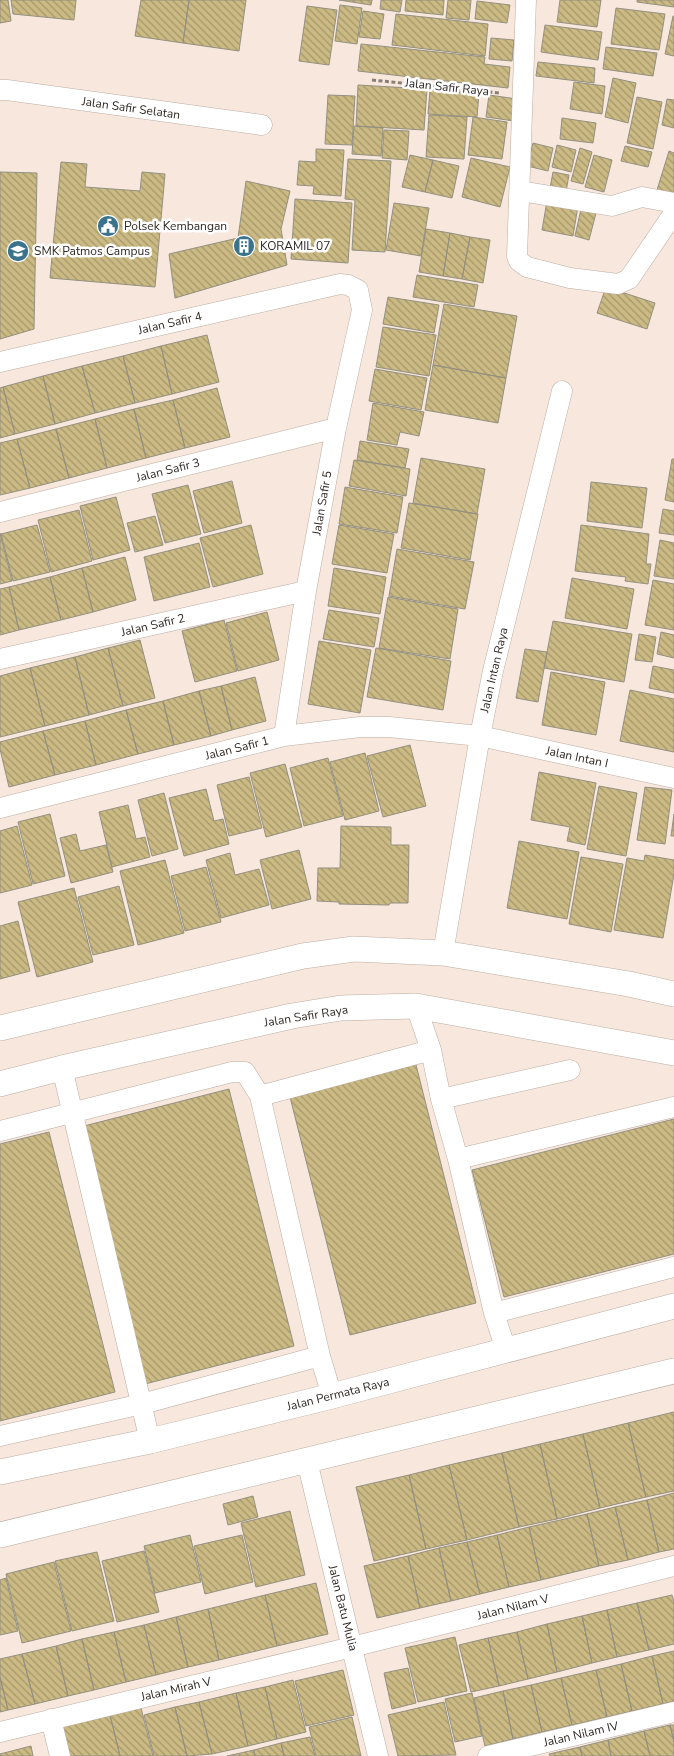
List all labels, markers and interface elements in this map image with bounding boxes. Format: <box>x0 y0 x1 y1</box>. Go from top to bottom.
street label: Jalan Safir Raya <box>403 75 490 99</box>
street label: Jalan Safir Selatan <box>80 93 181 123</box>
public building icon: Polsek Kembangan <box>96 214 120 238</box>
place label: Polsek Kembangan <box>124 218 227 234</box>
building icon: KORAMIL 07 <box>232 234 256 258</box>
place label: KORAMIL 07 <box>260 238 330 254</box>
school or university icon: SMK Patmos Campus <box>6 239 30 263</box>
place label: SMK Patmos Campus <box>34 243 150 259</box>
street label: Jalan Safir 4 <box>136 308 204 338</box>
street label: Jalan Safir 3 <box>134 454 202 486</box>
street label: Jalan Safir 5 <box>308 470 336 537</box>
street label: Jalan Safir 2 <box>119 610 187 640</box>
street label: Jalan Intan Raya <box>476 626 512 715</box>
street label: Jalan Safir 1 <box>203 732 271 764</box>
street label: Jalan Intan I <box>543 742 610 771</box>
street label: Jalan Safir Raya <box>262 1001 349 1031</box>
street label: Jalan Permata Raya <box>284 1374 391 1415</box>
street label: Jalan Batu Mulia <box>324 1562 361 1653</box>
street label: Jalan Nilam V <box>475 1590 551 1624</box>
street label: Jalan Mirah V <box>138 1673 214 1705</box>
street label: Jalan Nilam IV <box>541 1717 621 1751</box>

